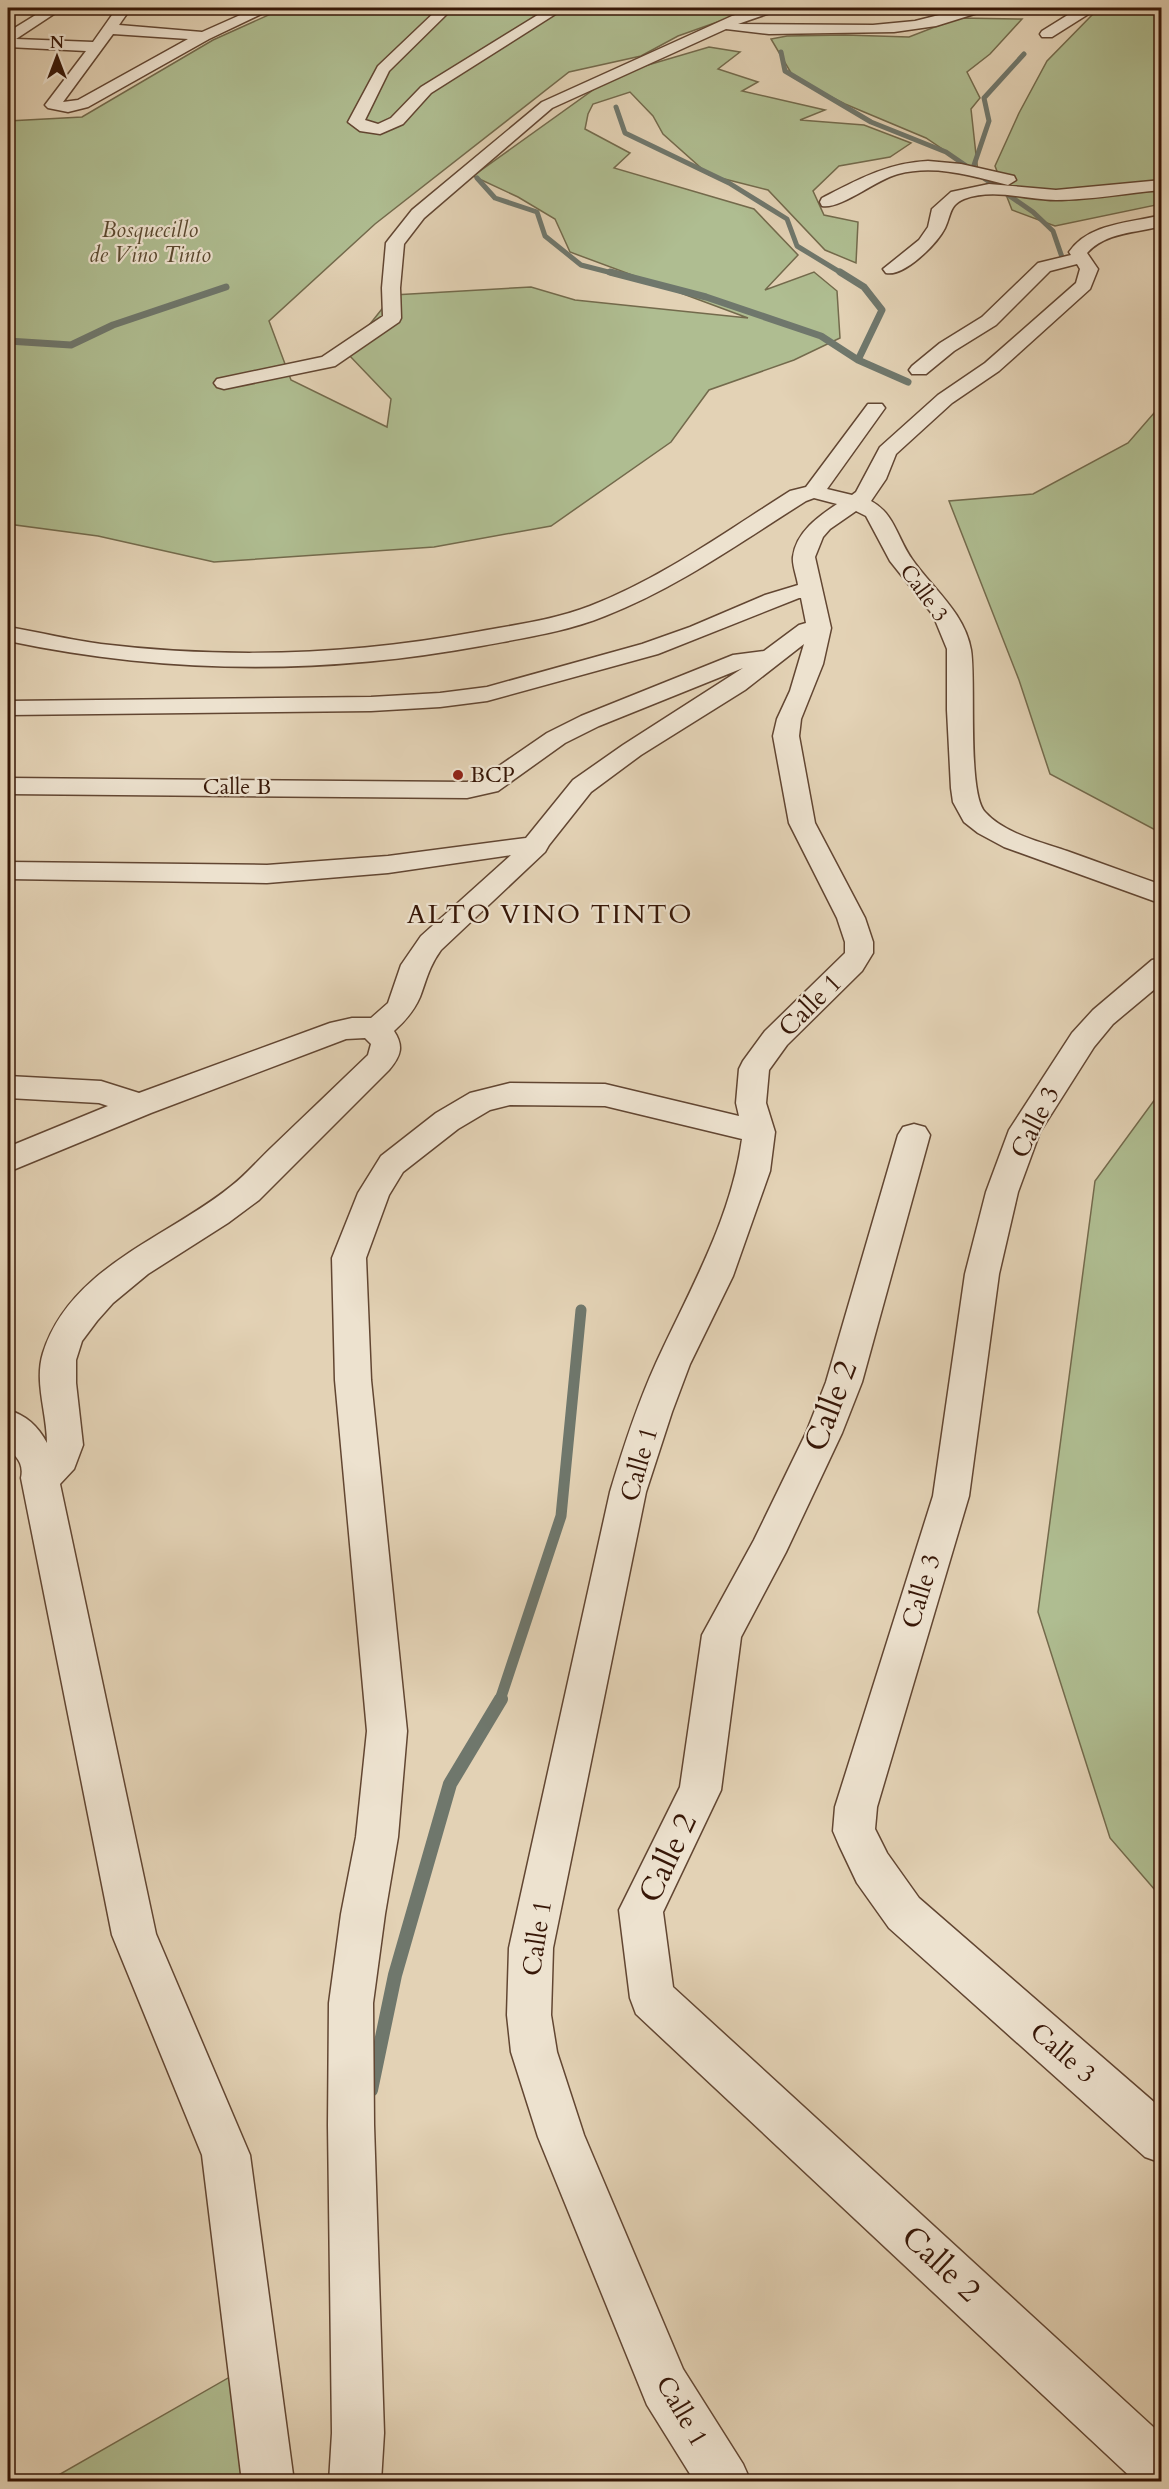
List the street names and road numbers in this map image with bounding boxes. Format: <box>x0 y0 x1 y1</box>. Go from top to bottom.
street label: Calle 3 <box>893 558 955 628</box>
street label: Calle B <box>203 772 271 802</box>
street label: Calle 1 <box>771 966 849 1044</box>
street label: Calle 3 <box>1002 1080 1068 1164</box>
street label: Calle 2 <box>794 1354 868 1458</box>
street label: Calle 1 <box>612 1422 666 1506</box>
street label: Calle 3 <box>893 1549 949 1633</box>
street label: Calle 2 <box>628 1806 708 1910</box>
street label: Calle 1 <box>514 1898 560 1978</box>
street label: Calle 3 <box>1023 2015 1103 2091</box>
street label: Calle 2 <box>892 2216 990 2312</box>
street label: Calle 1 <box>648 2369 716 2453</box>

